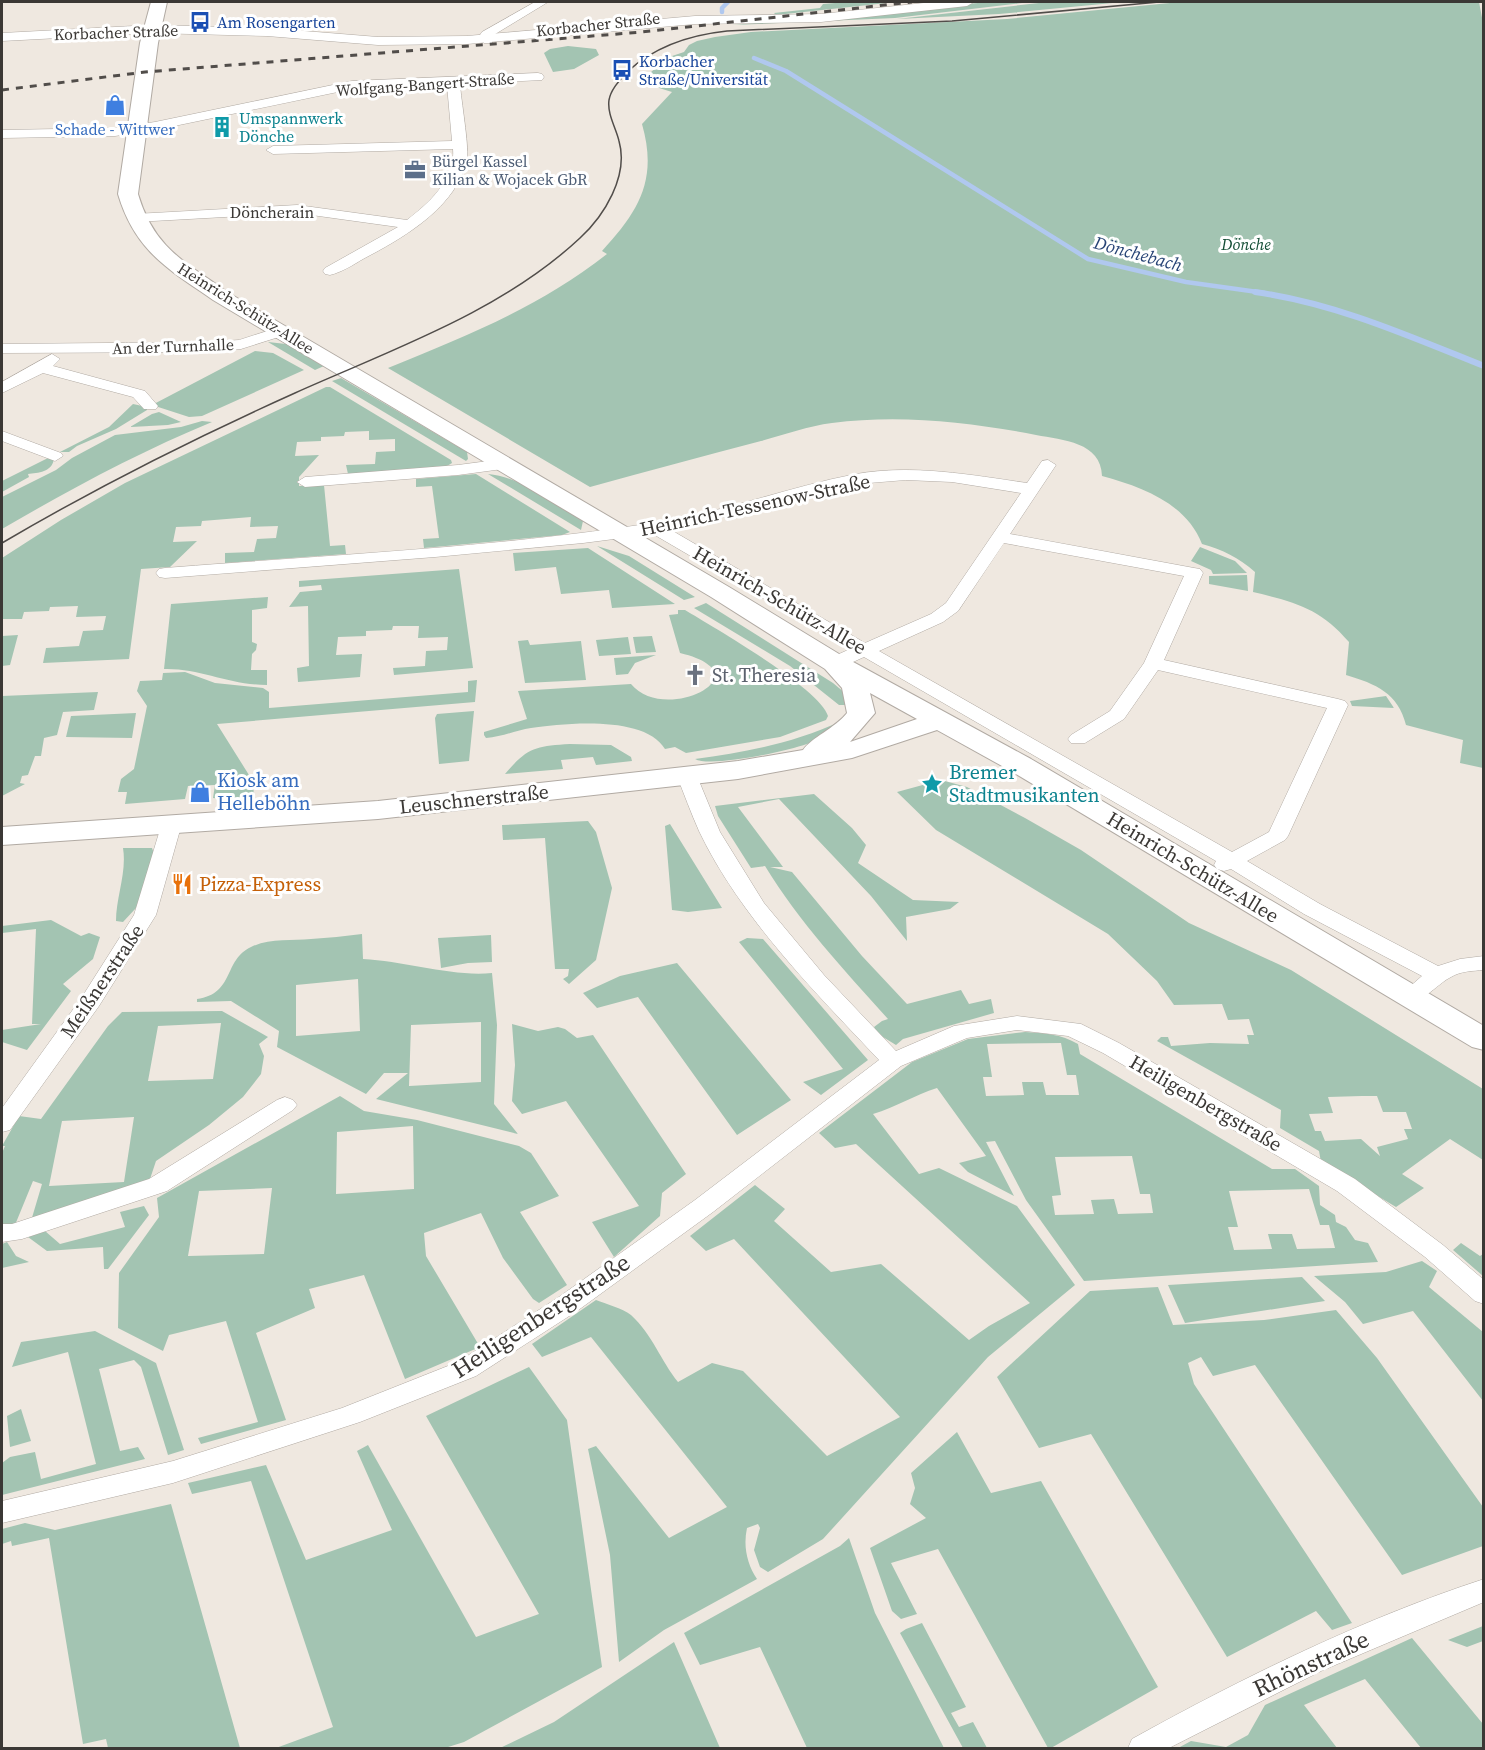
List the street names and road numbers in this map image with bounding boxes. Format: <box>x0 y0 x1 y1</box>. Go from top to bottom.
street label: Korbacher Straße <box>535 7 661 41</box>
street label: Korbacher Straße <box>53 19 179 45</box>
street label: Wolfgang-Bangert-Straße <box>335 67 515 101</box>
street label: Döncherain <box>230 201 315 223</box>
street label: Heinrich-Schütz-Allee <box>174 257 318 359</box>
street label: An der Turnhalle <box>112 333 234 359</box>
street label: Heinrich-Tessenow-Straße <box>637 467 873 543</box>
street label: Heinrich-Schütz-Allee <box>688 539 872 661</box>
street label: Leuschnerstraße <box>398 777 550 821</box>
street label: Heinrich-Schütz-Allee <box>1102 805 1284 929</box>
street label: Meißnerstraße <box>54 919 150 1043</box>
street label: Heiligenbergstraße <box>1125 1048 1287 1158</box>
street label: Heiligenbergstraße <box>445 1246 636 1386</box>
street label: Rhönstraße <box>1247 1622 1374 1705</box>

